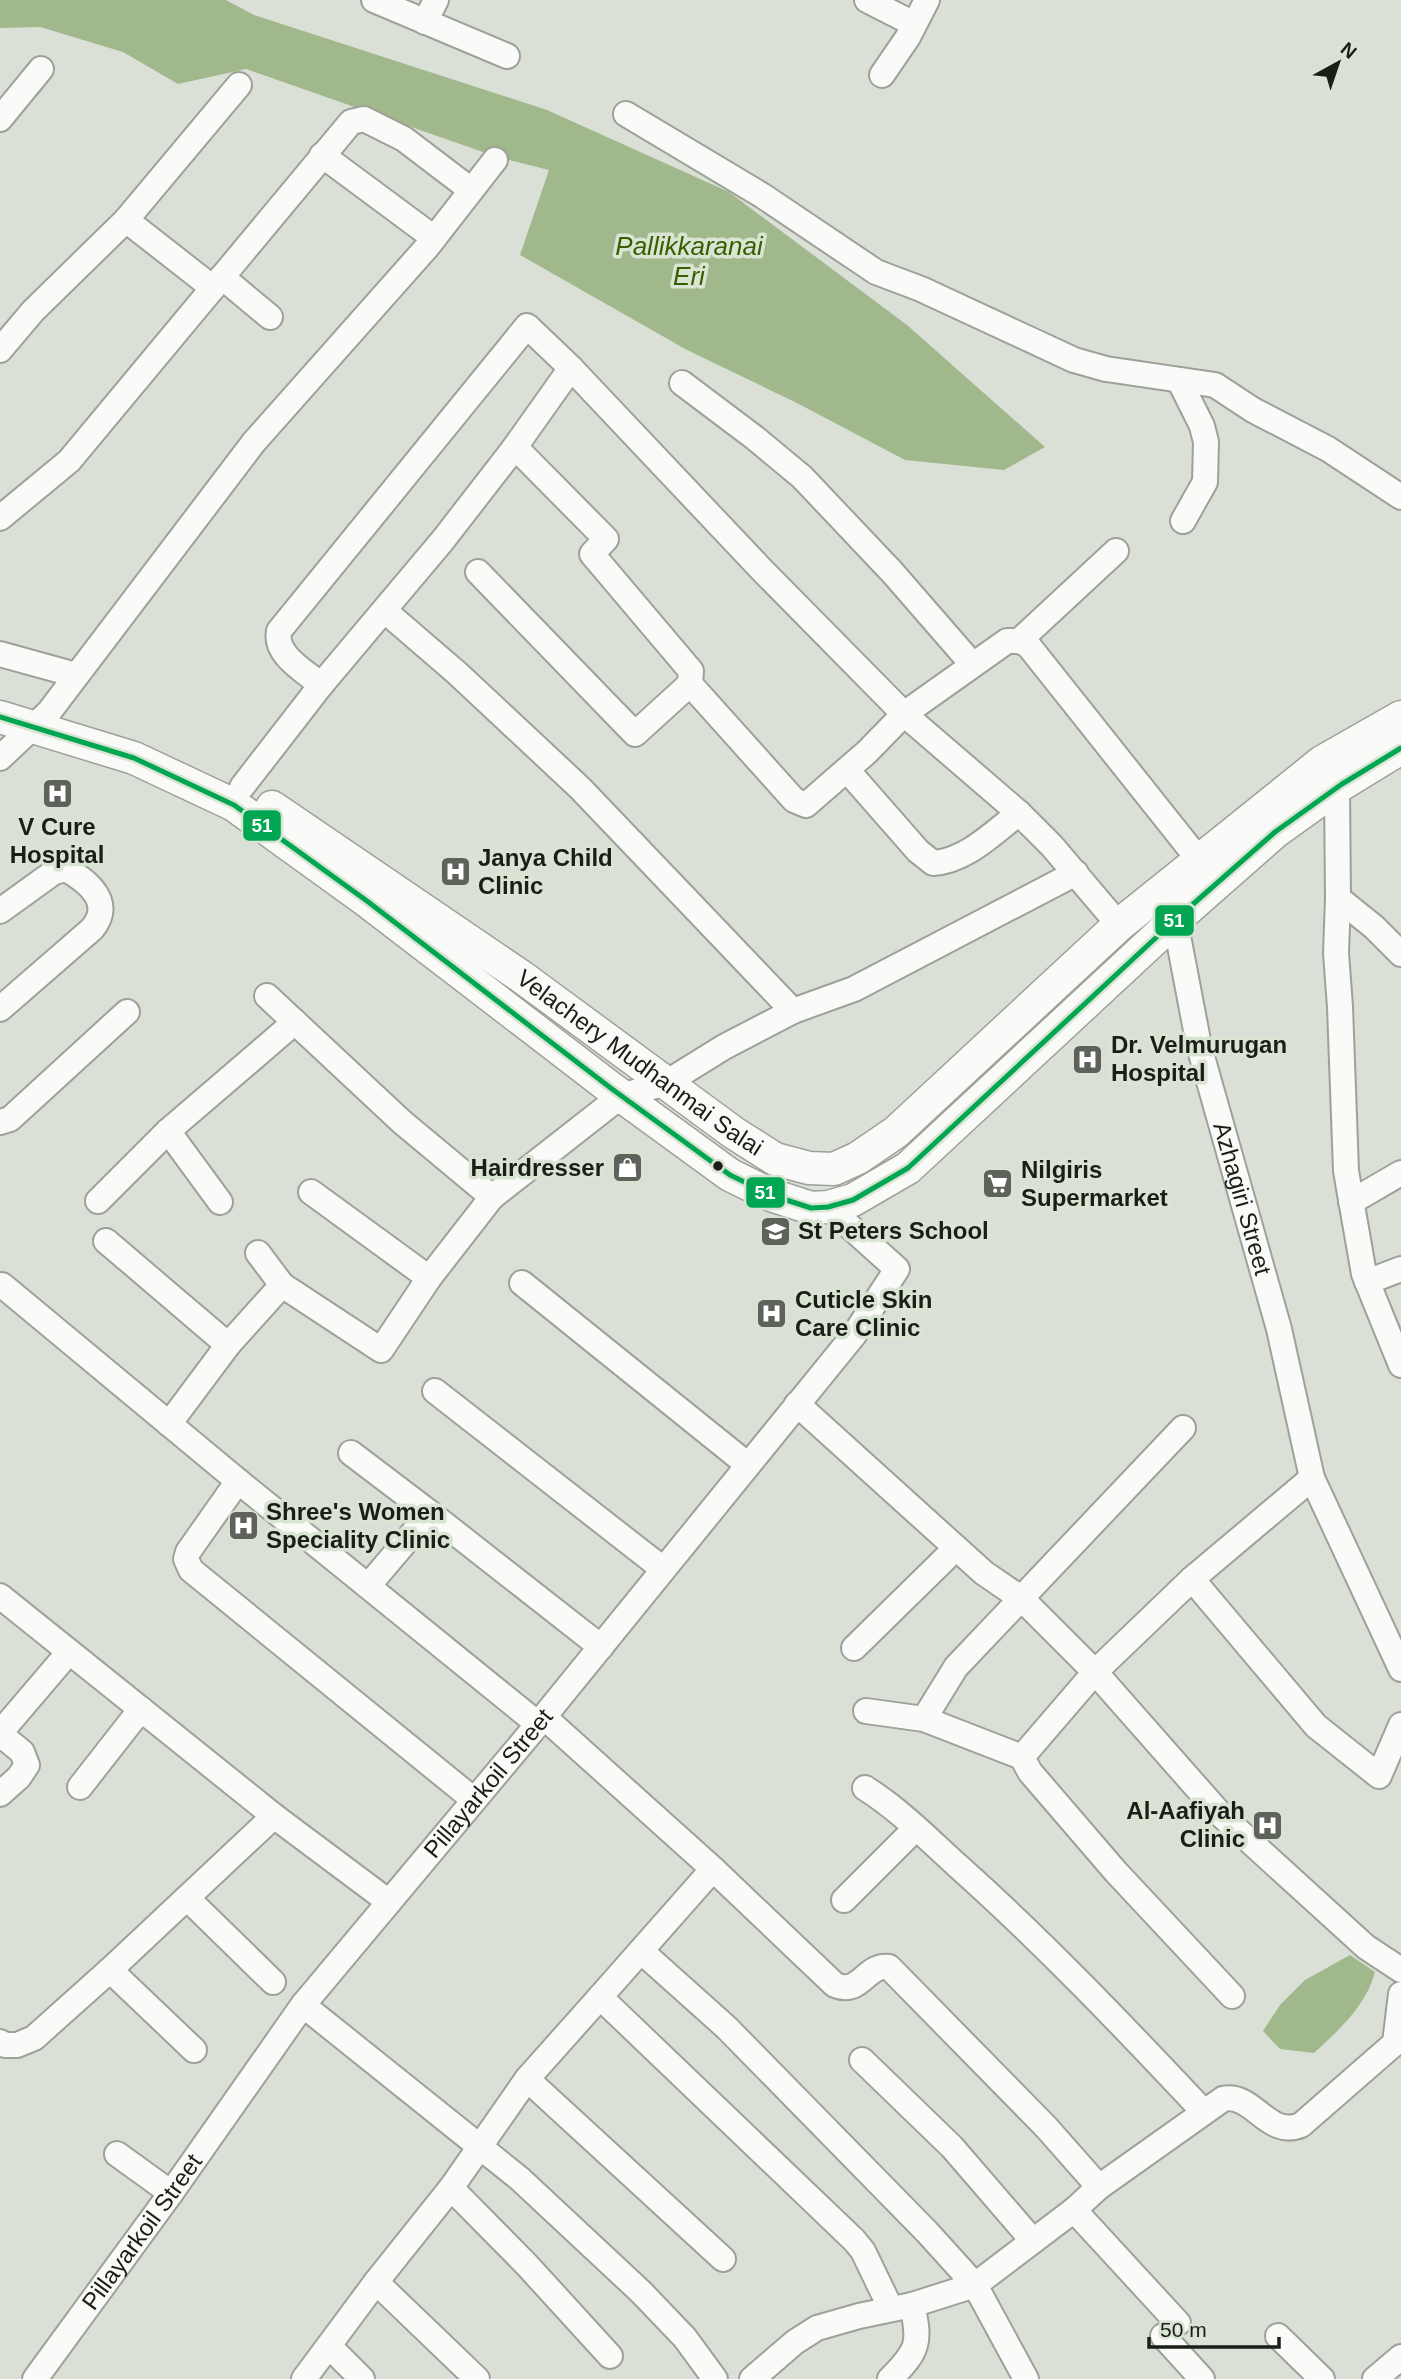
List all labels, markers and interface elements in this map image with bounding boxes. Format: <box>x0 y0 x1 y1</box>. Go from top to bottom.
north arrow <box>1303 28 1373 98</box>
text: N <box>1337 38 1361 63</box>
water label: Pallikkaranai Eri <box>615 231 764 291</box>
hospital icon: V Cure Hospital <box>40 776 74 810</box>
line badge: 51 <box>242 809 282 842</box>
place label: V Cure Hospital <box>10 813 104 868</box>
text: 51 <box>251 815 273 836</box>
place label: Janya Child Clinic <box>478 844 613 899</box>
hospital icon: Janya Child Clinic <box>438 855 472 889</box>
line badge: 51 <box>1154 904 1195 937</box>
text: 51 <box>1163 910 1185 931</box>
street label: Velachery Mudhanmai Salai <box>512 964 768 1161</box>
place label: Dr. Velmurugan Hospital <box>1111 1031 1287 1086</box>
hospital icon: Dr. Velmurugan Hospital <box>1071 1042 1105 1076</box>
street label: Azhagiri Street <box>1208 1119 1277 1278</box>
shop icon: Hairdresser <box>610 1151 644 1185</box>
place label: Hairdresser <box>471 1154 604 1181</box>
place label: Nilgiris Supermarket <box>1021 1156 1168 1211</box>
unlabelled marker <box>711 1159 725 1173</box>
supermarket icon: Nilgiris Supermarket <box>981 1167 1015 1201</box>
line badge: 51 <box>745 1176 786 1209</box>
text: 51 <box>754 1182 776 1203</box>
school or university icon: St Peters School <box>758 1214 792 1248</box>
place label: St Peters School <box>798 1217 989 1244</box>
place label: Cuticle Skin Care Clinic <box>795 1286 932 1341</box>
hospital icon: Cuticle Skin Care Clinic <box>755 1297 789 1331</box>
place label: Shree's Women Speciality Clinic <box>266 1498 450 1553</box>
hospital icon: Shree's Women Speciality Clinic <box>226 1509 260 1543</box>
street label: Pillayarkoil Street <box>418 1703 558 1863</box>
place label: Al-Aafiyah Clinic <box>1126 1797 1245 1852</box>
hospital icon: Al-Aafiyah Clinic <box>1251 1808 1285 1842</box>
street label: Pillayarkoil Street <box>76 2148 207 2315</box>
scale bar <box>1149 2306 1278 2350</box>
text: 50 m <box>1160 2318 1207 2341</box>

